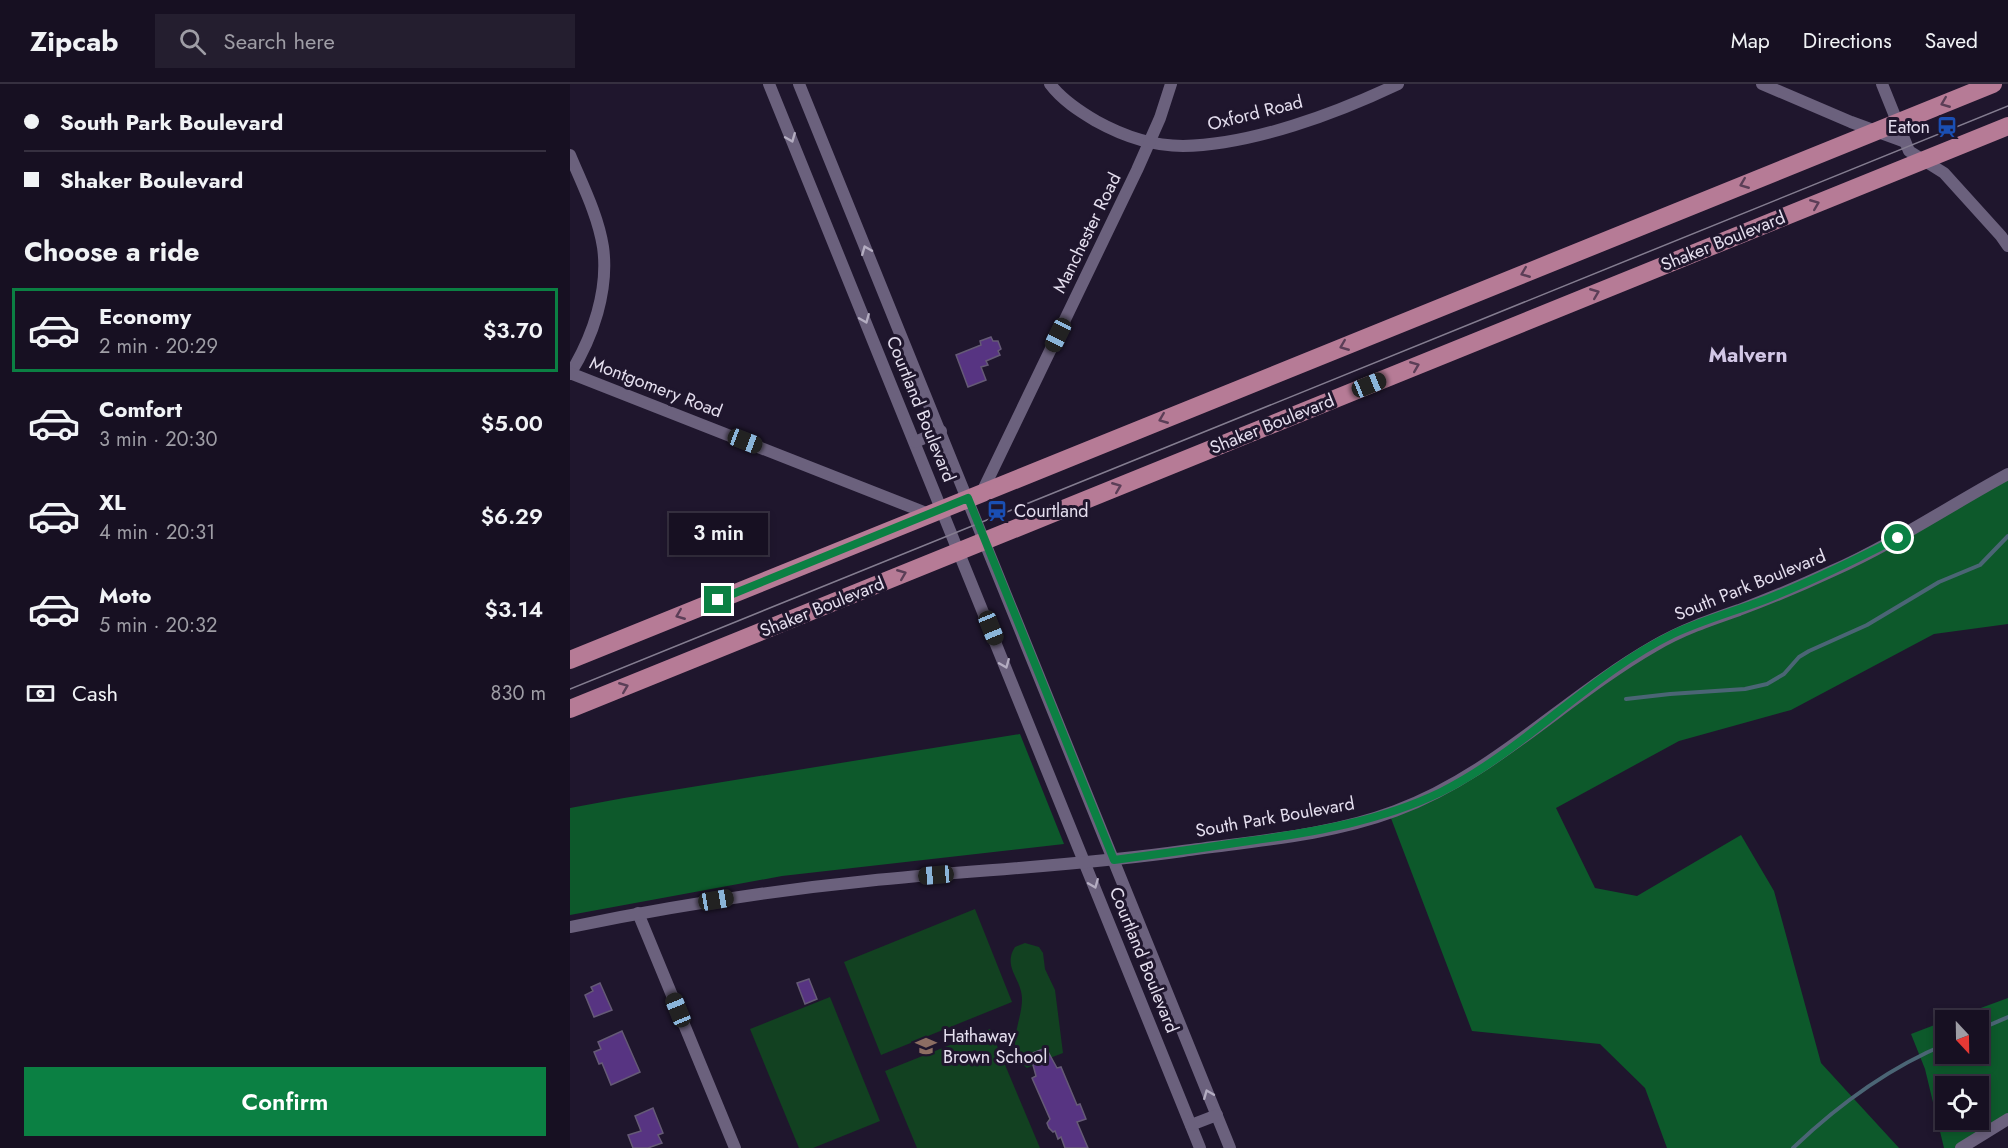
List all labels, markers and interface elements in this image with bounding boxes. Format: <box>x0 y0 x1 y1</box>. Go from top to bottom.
search box <box>155 14 575 68</box>
text: Zipcab <box>30 21 119 62</box>
icon: search <box>176 25 209 58</box>
text: Search here <box>224 25 335 57</box>
text: Map <box>1731 26 1770 56</box>
text: Directions <box>1803 26 1892 56</box>
text: Saved <box>1925 26 1978 56</box>
street label: Oxford Road <box>1205 89 1305 137</box>
one-way arrow <box>1940 96 1951 108</box>
text: South Park Boulevard <box>60 106 283 138</box>
place label: Eaton <box>1888 114 1930 140</box>
station icon: Eaton <box>1935 115 1959 139</box>
one-way arrow <box>784 132 796 143</box>
text: Shaker Boulevard <box>60 164 243 196</box>
street label: Manchester Road <box>1047 168 1127 298</box>
one-way arrow <box>1740 177 1751 189</box>
one-way arrow <box>1809 199 1820 211</box>
street label: Shaker Boulevard <box>1657 204 1789 278</box>
text: Choose a ride <box>24 232 199 271</box>
one-way arrow <box>861 245 873 256</box>
one-way arrow <box>1520 266 1531 278</box>
one-way arrow <box>1589 288 1600 300</box>
text: Economy <box>99 300 191 332</box>
icon: car <box>27 303 81 357</box>
one-way arrow <box>858 312 870 323</box>
text: $3.70 <box>483 314 543 346</box>
car <box>1042 315 1074 355</box>
text: 2 min · 20:29 <box>99 332 218 361</box>
street label: Courtland Boulevard <box>880 332 962 486</box>
one-way arrow <box>1339 339 1350 351</box>
district label: Malvern <box>1708 340 1788 370</box>
street label: Montgomery Road <box>586 350 726 424</box>
one-way arrow <box>1409 361 1420 373</box>
car <box>1349 370 1389 400</box>
street label: Shaker Boulevard <box>1206 387 1338 461</box>
text: Comfort <box>99 393 182 425</box>
icon: car <box>27 396 81 450</box>
text: $5.00 <box>481 407 543 439</box>
one-way arrow <box>1158 412 1169 424</box>
text: 3 min · 20:30 <box>99 425 218 454</box>
car <box>725 426 765 456</box>
one-way arrow <box>1111 482 1122 494</box>
text: XL <box>99 486 126 518</box>
icon: car <box>27 489 81 543</box>
place label: Courtland <box>1014 498 1089 524</box>
station icon: Courtland <box>985 499 1009 523</box>
text: $6.29 <box>481 500 543 532</box>
callout: 3 min <box>668 513 768 555</box>
text: 4 min · 20:31 <box>99 518 215 547</box>
text: 3 min <box>693 519 744 548</box>
route start <box>1884 524 1911 551</box>
street label: South Park Boulevard <box>1670 543 1830 627</box>
one-way arrow <box>896 569 907 581</box>
street label: Shaker Boulevard <box>756 570 888 644</box>
text: Moto <box>99 579 152 611</box>
icon: car <box>27 582 81 636</box>
route end <box>704 586 731 613</box>
text: $3.14 <box>485 593 543 625</box>
one-way arrow <box>676 608 687 620</box>
car <box>976 608 1006 648</box>
text: 5 min · 20:32 <box>99 611 217 640</box>
one-way arrow <box>998 658 1010 669</box>
icon: cash <box>24 677 57 710</box>
text: Cash <box>72 677 118 709</box>
text: 830 m <box>491 679 546 708</box>
one-way arrow <box>618 682 629 694</box>
street label: South Park Boulevard <box>1193 790 1357 844</box>
car <box>917 864 955 886</box>
one-way arrow <box>1087 878 1099 889</box>
street label: Courtland Boulevard <box>1103 883 1185 1037</box>
car <box>697 888 735 912</box>
car <box>663 990 693 1030</box>
north arrow <box>1935 1010 1989 1064</box>
map controls <box>1935 1010 1989 1130</box>
place label: Hathaway Brown School <box>943 1023 1047 1070</box>
school or university icon: Hathaway Brown School <box>914 1034 938 1058</box>
button: Confirm <box>24 1067 546 1136</box>
button: locate <box>1935 1076 1989 1130</box>
one-way arrow <box>1203 1089 1215 1100</box>

